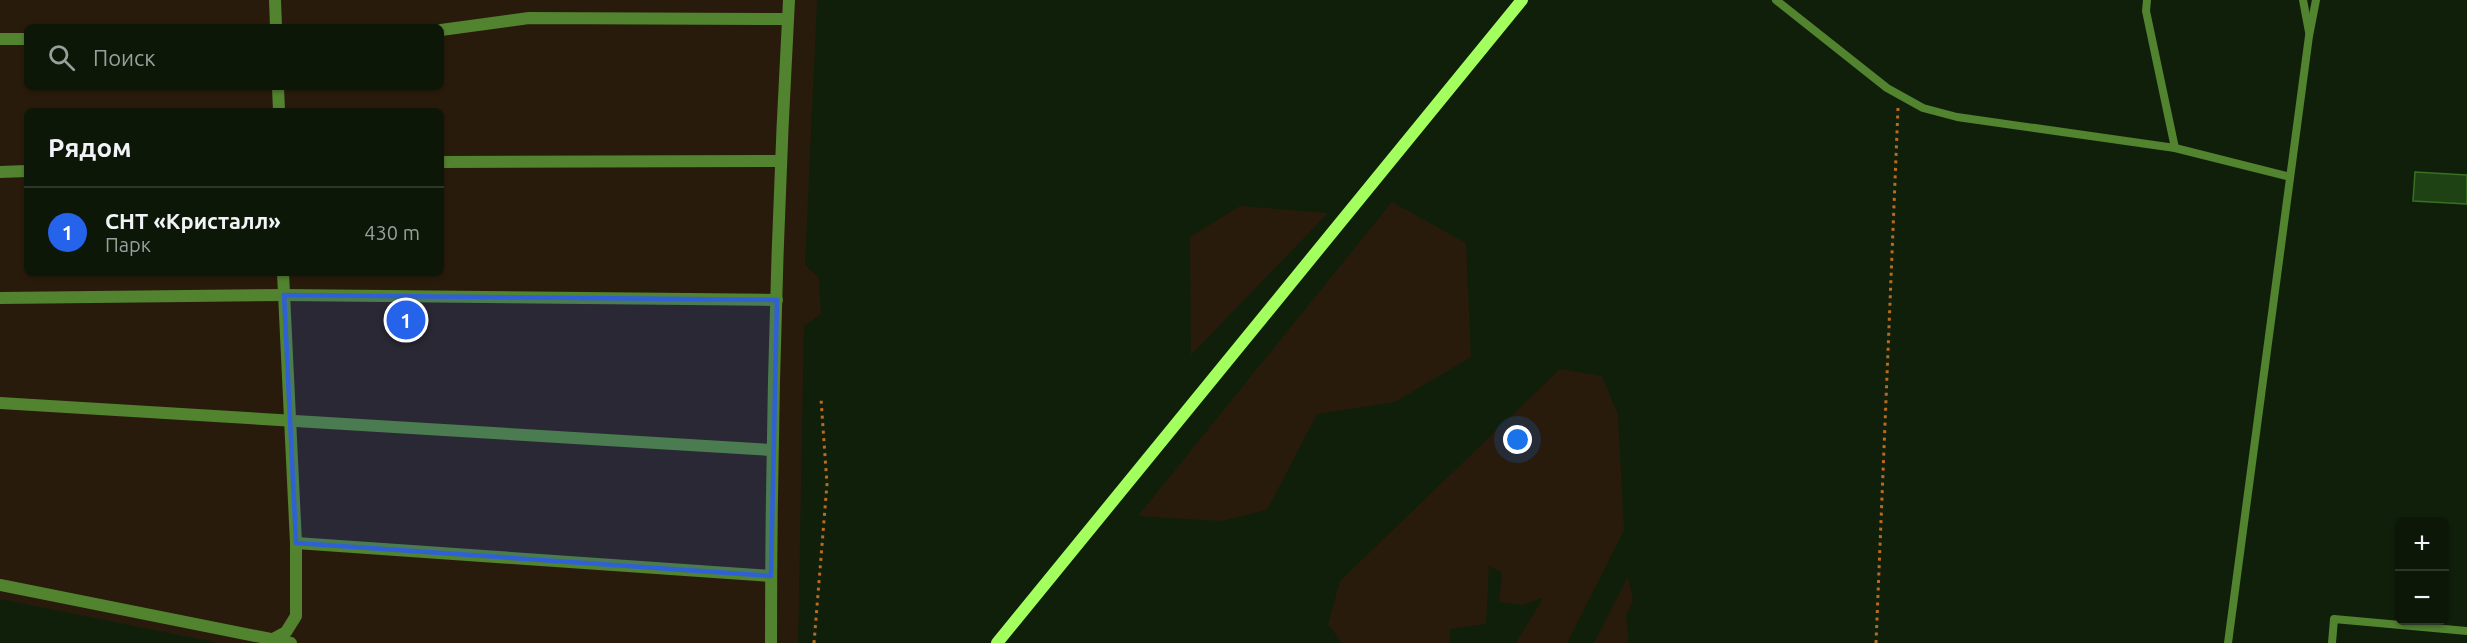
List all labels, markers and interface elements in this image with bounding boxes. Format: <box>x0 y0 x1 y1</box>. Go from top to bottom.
search box <box>24 24 444 90</box>
icon: search <box>45 41 78 74</box>
text: Поиск <box>93 45 156 70</box>
text: Рядом <box>48 133 132 162</box>
text: СНТ «Кристалл» <box>105 208 281 233</box>
text: 1 <box>62 221 73 244</box>
text: 430 m <box>364 221 420 244</box>
text: Парк <box>105 233 151 256</box>
pin: 1 <box>386 298 426 342</box>
your location <box>1503 425 1532 454</box>
map controls <box>2395 517 2449 625</box>
button: + <box>2395 517 2449 571</box>
button: − <box>2395 571 2449 625</box>

